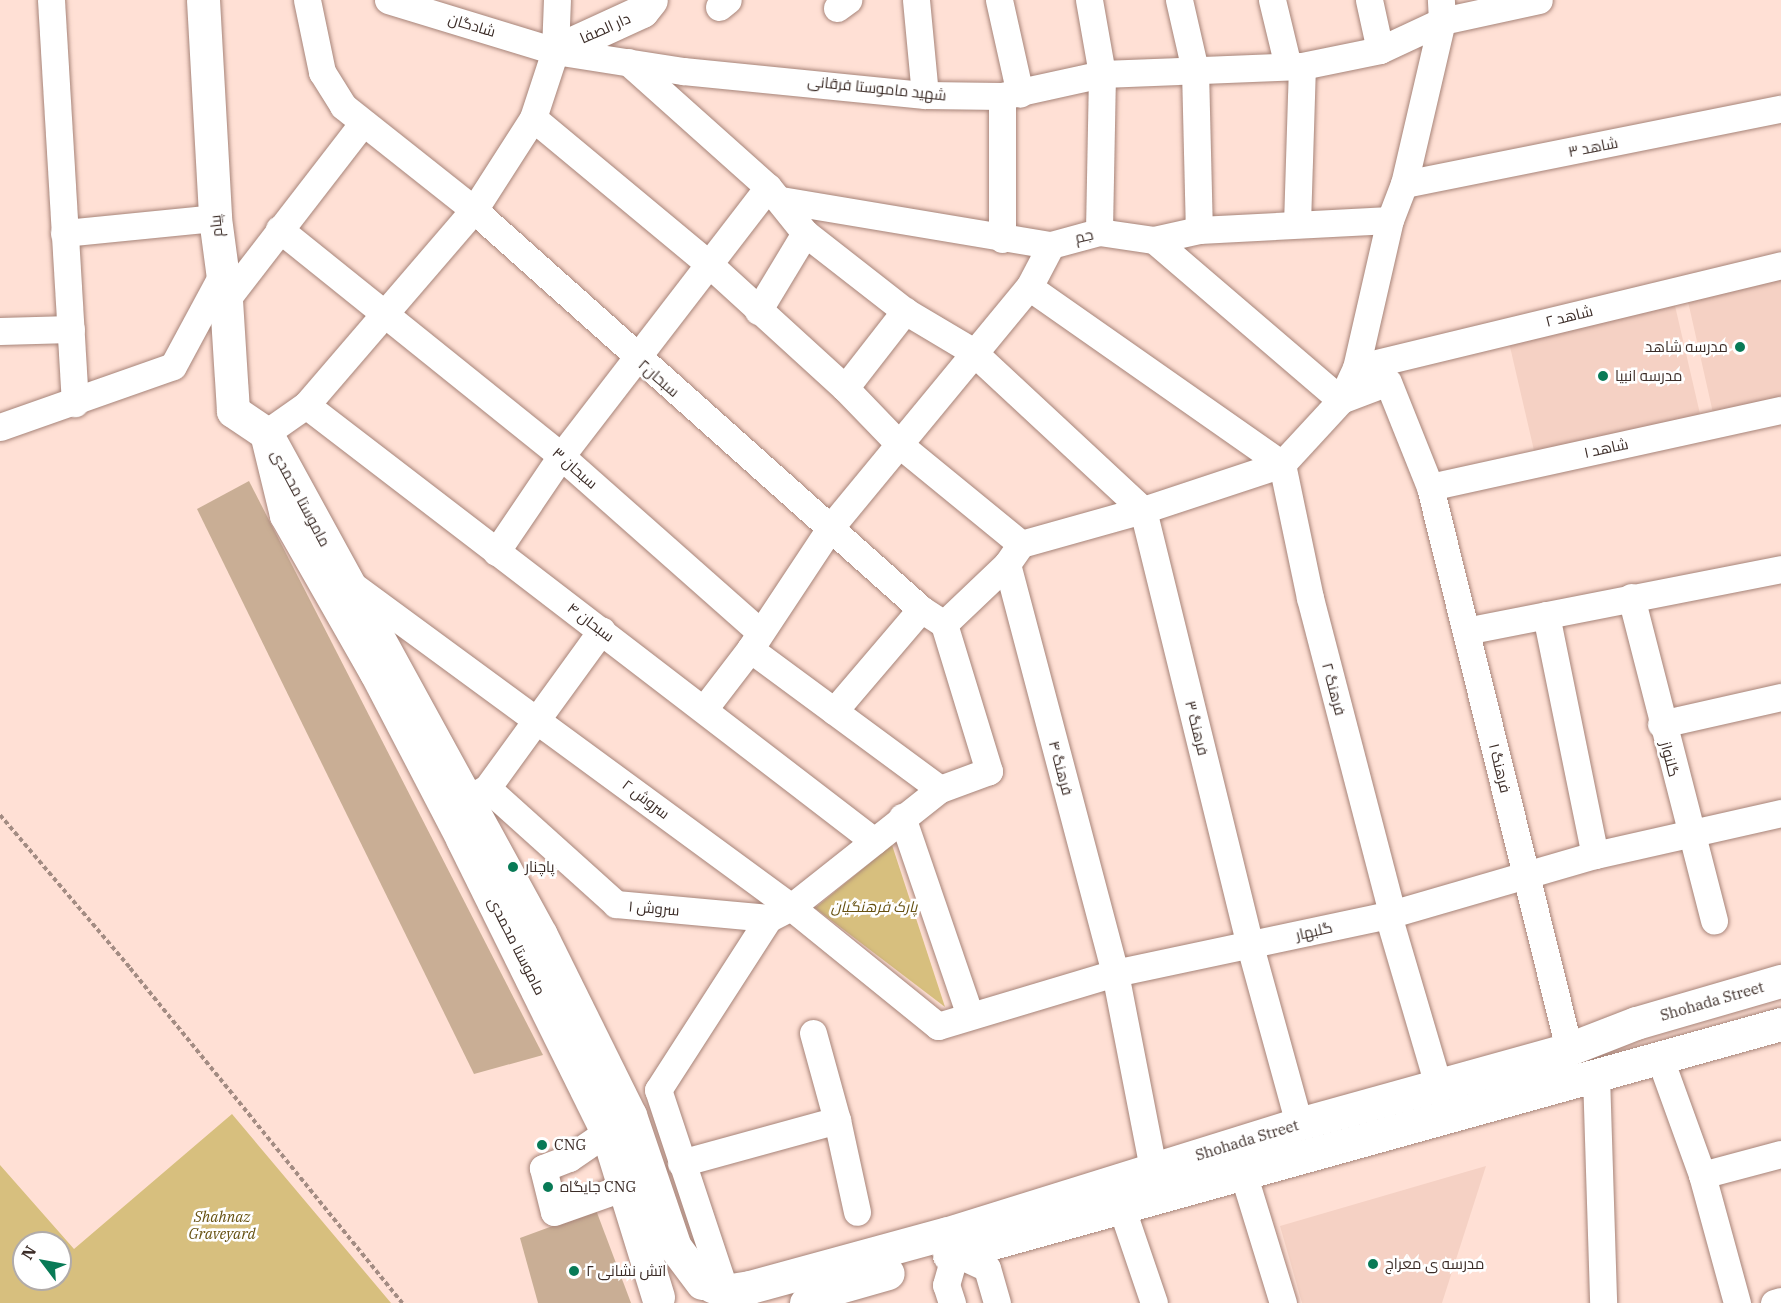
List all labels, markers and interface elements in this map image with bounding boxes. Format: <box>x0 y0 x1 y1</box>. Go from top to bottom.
street label: شادگان <box>446 9 498 41</box>
street label: دار الصفا <box>577 9 633 47</box>
street label: شهید ماموستا فرقانی <box>807 72 947 104</box>
street label: شاهد ۳ <box>1567 133 1619 161</box>
street label: پیام <box>206 214 226 238</box>
street label: جم <box>1073 225 1095 247</box>
street label: شاهد ۲ <box>1543 301 1595 331</box>
place label: مدرسه شاهد <box>1645 338 1728 356</box>
marker: مدرسه شاهد <box>1733 340 1747 354</box>
street label: سبحان۲ <box>635 355 683 401</box>
place label: مدرسه انبیا <box>1615 367 1682 385</box>
marker: مدرسه انبیا <box>1596 369 1610 383</box>
street label: شاهد ۱ <box>1582 435 1630 461</box>
street label: سبحان ۳ <box>549 444 601 492</box>
street label: ماموستا محمدی <box>268 446 334 550</box>
street label: سبحان ۴ <box>564 599 618 645</box>
street label: فرهنگ ۲ <box>1318 661 1350 717</box>
street label: فرهنگ ۳ <box>1182 699 1212 757</box>
street label: فرهنگ ۴ <box>1045 739 1077 797</box>
street label: گلنواز <box>1657 739 1683 779</box>
street label: فرهنگ ۱ <box>1485 741 1515 795</box>
street label: سروش ۲ <box>619 775 673 823</box>
place label: پاچنار <box>525 858 555 876</box>
marker: پاچنار <box>506 860 520 874</box>
street label: ماموستا محمدی <box>485 894 549 998</box>
street label: سروش ۱ <box>628 897 680 919</box>
park label: پارک فرهنگیان <box>831 898 917 916</box>
street label: گلبهار <box>1294 918 1334 944</box>
street label: Shohada Street <box>1658 978 1766 1024</box>
street label: Shohada Street <box>1193 1116 1301 1164</box>
place label: CNG <box>554 1136 586 1154</box>
marker: CNG <box>535 1138 549 1152</box>
place label: جایگاه CNG <box>560 1178 636 1196</box>
marker: جایگاه CNG <box>541 1180 555 1194</box>
park label: Shahnaz Graveyard <box>188 1207 256 1242</box>
north arrow <box>12 1231 72 1291</box>
text: N <box>17 1242 40 1263</box>
place label: مدرسه ی معراج <box>1385 1255 1484 1273</box>
marker: مدرسه ی معراج <box>1366 1257 1380 1271</box>
place label: اتش نشانی ۲ <box>586 1262 666 1280</box>
marker: اتش نشانی ۲ <box>567 1264 581 1278</box>

